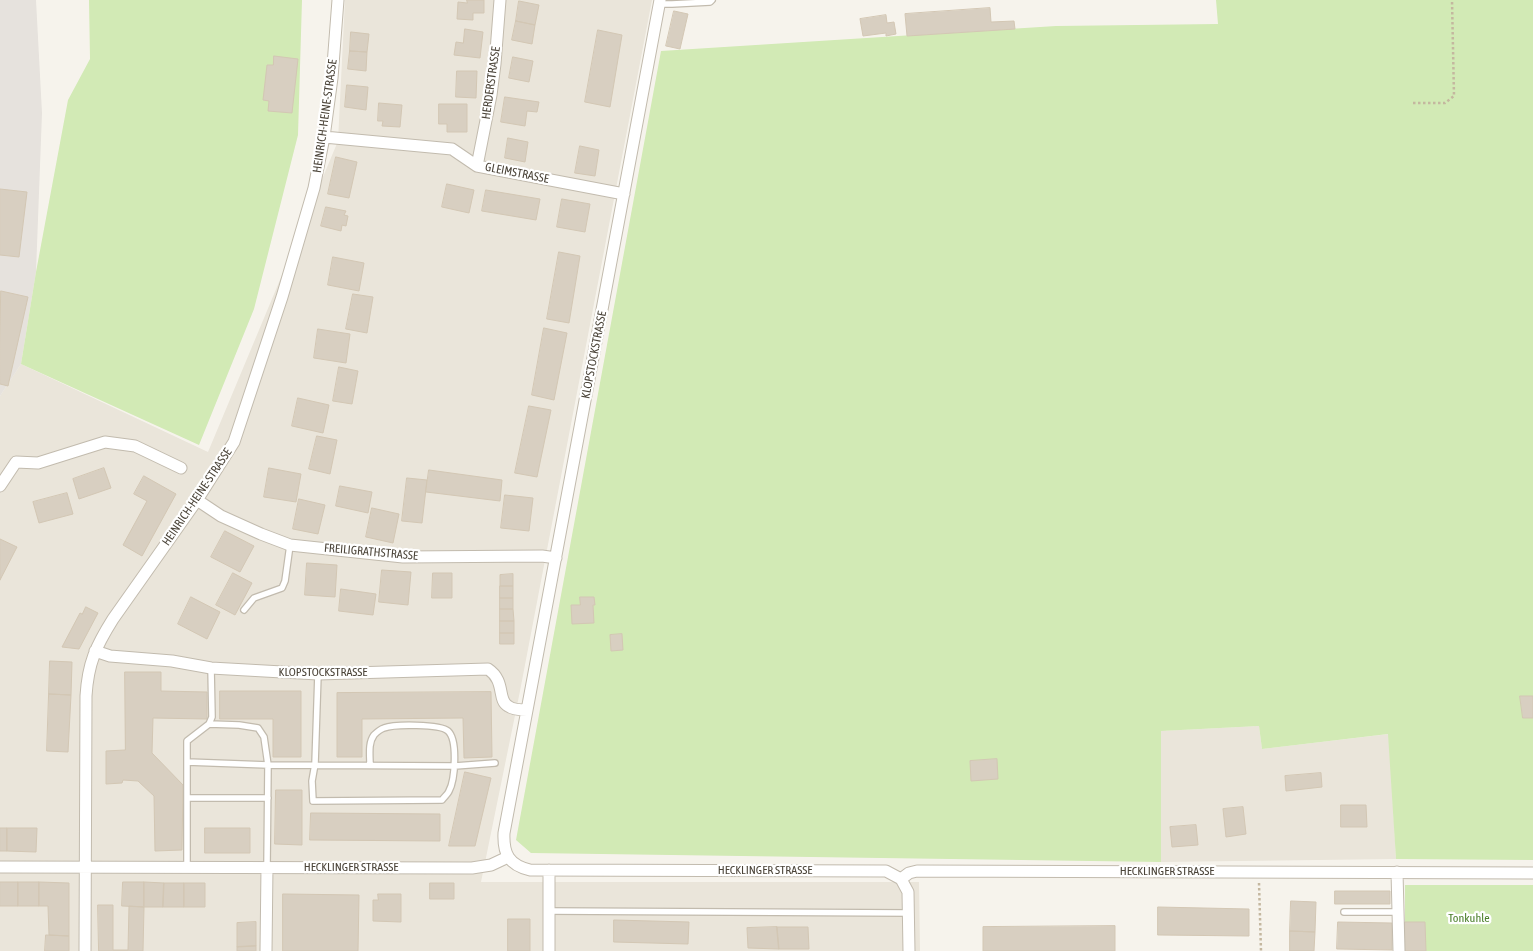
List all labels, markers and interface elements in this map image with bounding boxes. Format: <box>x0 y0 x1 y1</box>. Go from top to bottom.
street label: HERDERSTRASSE <box>479 46 503 120</box>
street label: HEINRICH-HEINE-STRASSE <box>310 58 340 174</box>
street label: GLEIMSTRASSE <box>484 160 550 186</box>
street label: KLOPSTOCKSTRASSE <box>578 310 610 400</box>
street label: HEINRICH-HEINE-STRASSE <box>159 446 235 548</box>
street label: FREILIGRATHSTRASSE <box>324 541 418 563</box>
street label: KLOPSTOCKSTRASSE <box>279 665 367 679</box>
street label: HECKLINGER STRASSE <box>304 860 398 874</box>
street label: HECKLINGER STRASSE <box>718 863 812 877</box>
street label: HECKLINGER STRASSE <box>1120 864 1214 878</box>
park label: Tonkuhle <box>1448 911 1490 925</box>

